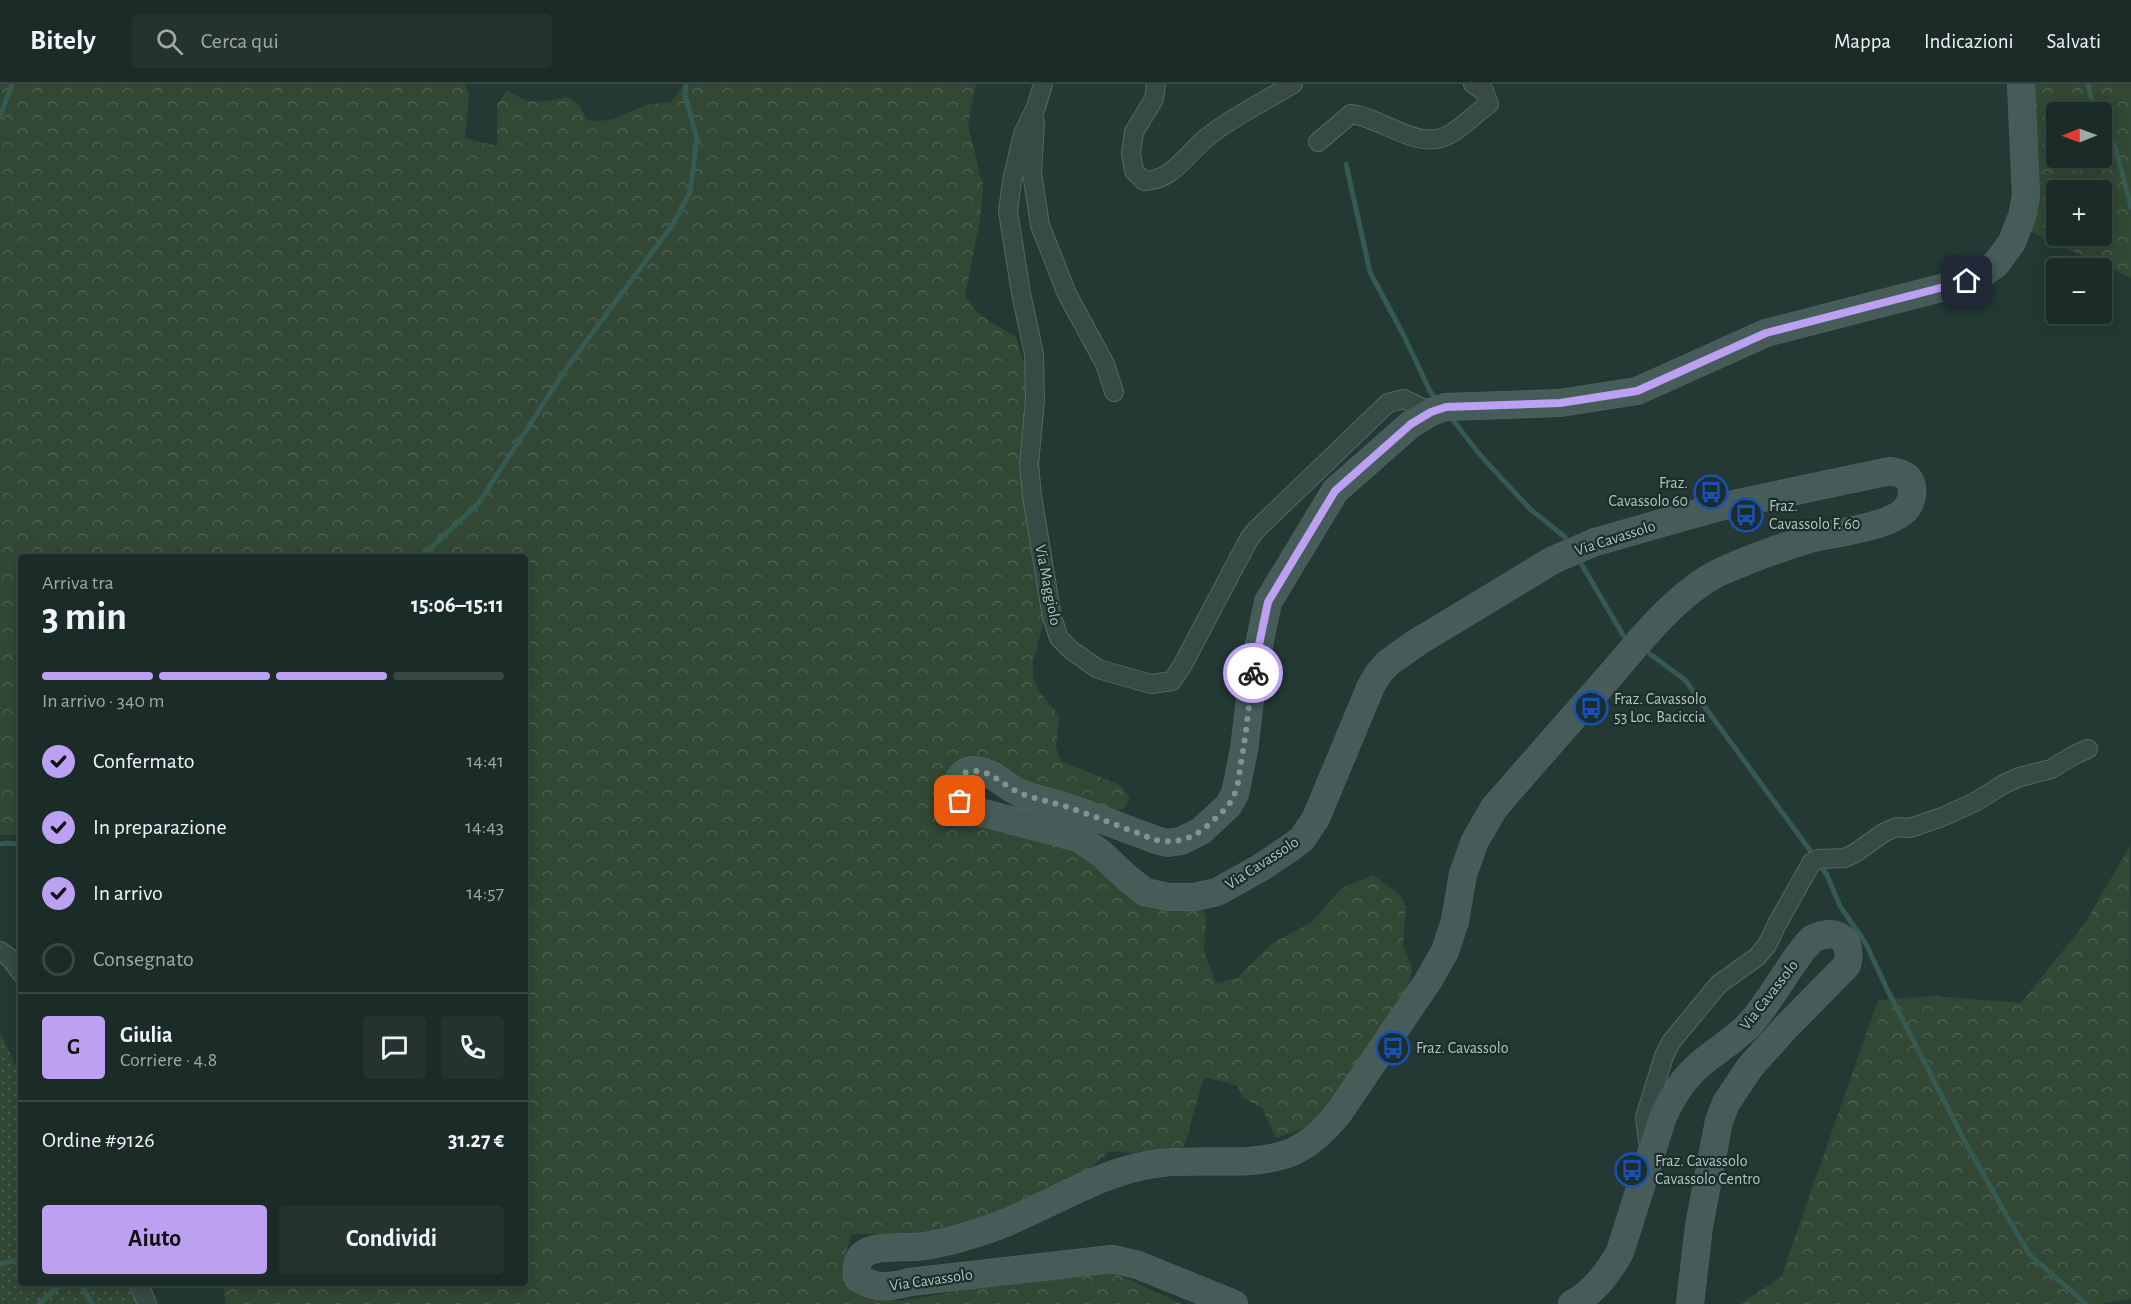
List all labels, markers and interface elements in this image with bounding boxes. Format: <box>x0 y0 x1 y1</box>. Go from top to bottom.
search box <box>132 14 552 68</box>
icon: search <box>153 25 186 58</box>
text: Bitely <box>30 27 96 55</box>
text: Cerca qui <box>201 30 279 52</box>
text: Mappa <box>1834 31 1891 52</box>
text: Indicazioni <box>1924 31 2014 52</box>
text: Salvati <box>2047 31 2101 52</box>
north arrow <box>2046 102 2112 168</box>
map controls <box>2046 102 2112 324</box>
button: + <box>2046 180 2112 246</box>
pin <box>1941 255 1992 306</box>
button: − <box>2046 258 2112 324</box>
icon: home <box>1950 264 1983 297</box>
bus stop icon: Fraz. Cavassolo 60 <box>1693 474 1729 510</box>
place label: Fraz. Cavassolo 60 <box>1608 475 1688 509</box>
bus stop icon: Fraz. Cavassolo F. 60 <box>1728 497 1764 533</box>
place label: Fraz. Cavassolo F. 60 <box>1769 498 1860 532</box>
street label: Via Cavassolo <box>1573 517 1657 559</box>
street label: Via Maggiolo <box>1032 543 1064 627</box>
text: Arriva tra <box>42 573 114 593</box>
text: 15:06–15:11 <box>411 594 504 616</box>
text: 3 min <box>42 598 127 637</box>
courier <box>1223 643 1283 703</box>
icon: bike <box>1237 657 1270 690</box>
bus stop icon: Fraz. Cavassolo 53 Loc. Baciccia <box>1573 690 1609 726</box>
text: In arrivo · 340 m <box>42 691 164 711</box>
place label: Fraz. Cavassolo 53 Loc. Baciccia <box>1614 691 1707 725</box>
icon: check <box>42 745 75 778</box>
text: Confermato <box>93 750 195 772</box>
text: 14:41 <box>466 751 504 771</box>
pin <box>934 775 985 826</box>
icon: bag <box>943 784 976 817</box>
icon: check <box>42 811 75 844</box>
text: In preparazione <box>93 816 227 838</box>
text: 14:43 <box>465 817 504 837</box>
street label: Via Cavassolo <box>1222 833 1302 893</box>
icon: check <box>42 877 75 910</box>
text: In arrivo <box>93 882 163 904</box>
text: 14:57 <box>466 883 504 903</box>
text: Consegnato <box>93 948 194 970</box>
street label: Via Cavassolo <box>1737 957 1801 1033</box>
button: chat <box>363 1016 426 1079</box>
button: phone <box>441 1016 504 1079</box>
text: Giulia <box>120 1024 173 1046</box>
bus stop icon: Fraz. Cavassolo <box>1375 1030 1411 1066</box>
text: G <box>67 1036 80 1058</box>
place label: Fraz. Cavassolo <box>1416 1040 1509 1056</box>
text: Corriere · 4.8 <box>120 1050 217 1070</box>
text: Ordine #9126 <box>42 1129 155 1151</box>
text: 31.27 € <box>448 1129 504 1151</box>
bus stop icon: Fraz. Cavassolo Cavassolo Centro <box>1614 1152 1650 1188</box>
place label: Fraz. Cavassolo Cavassolo Centro <box>1655 1153 1760 1187</box>
button: Aiuto <box>42 1205 267 1274</box>
button: Condividi <box>279 1205 504 1274</box>
street label: Via Cavassolo <box>888 1266 974 1294</box>

